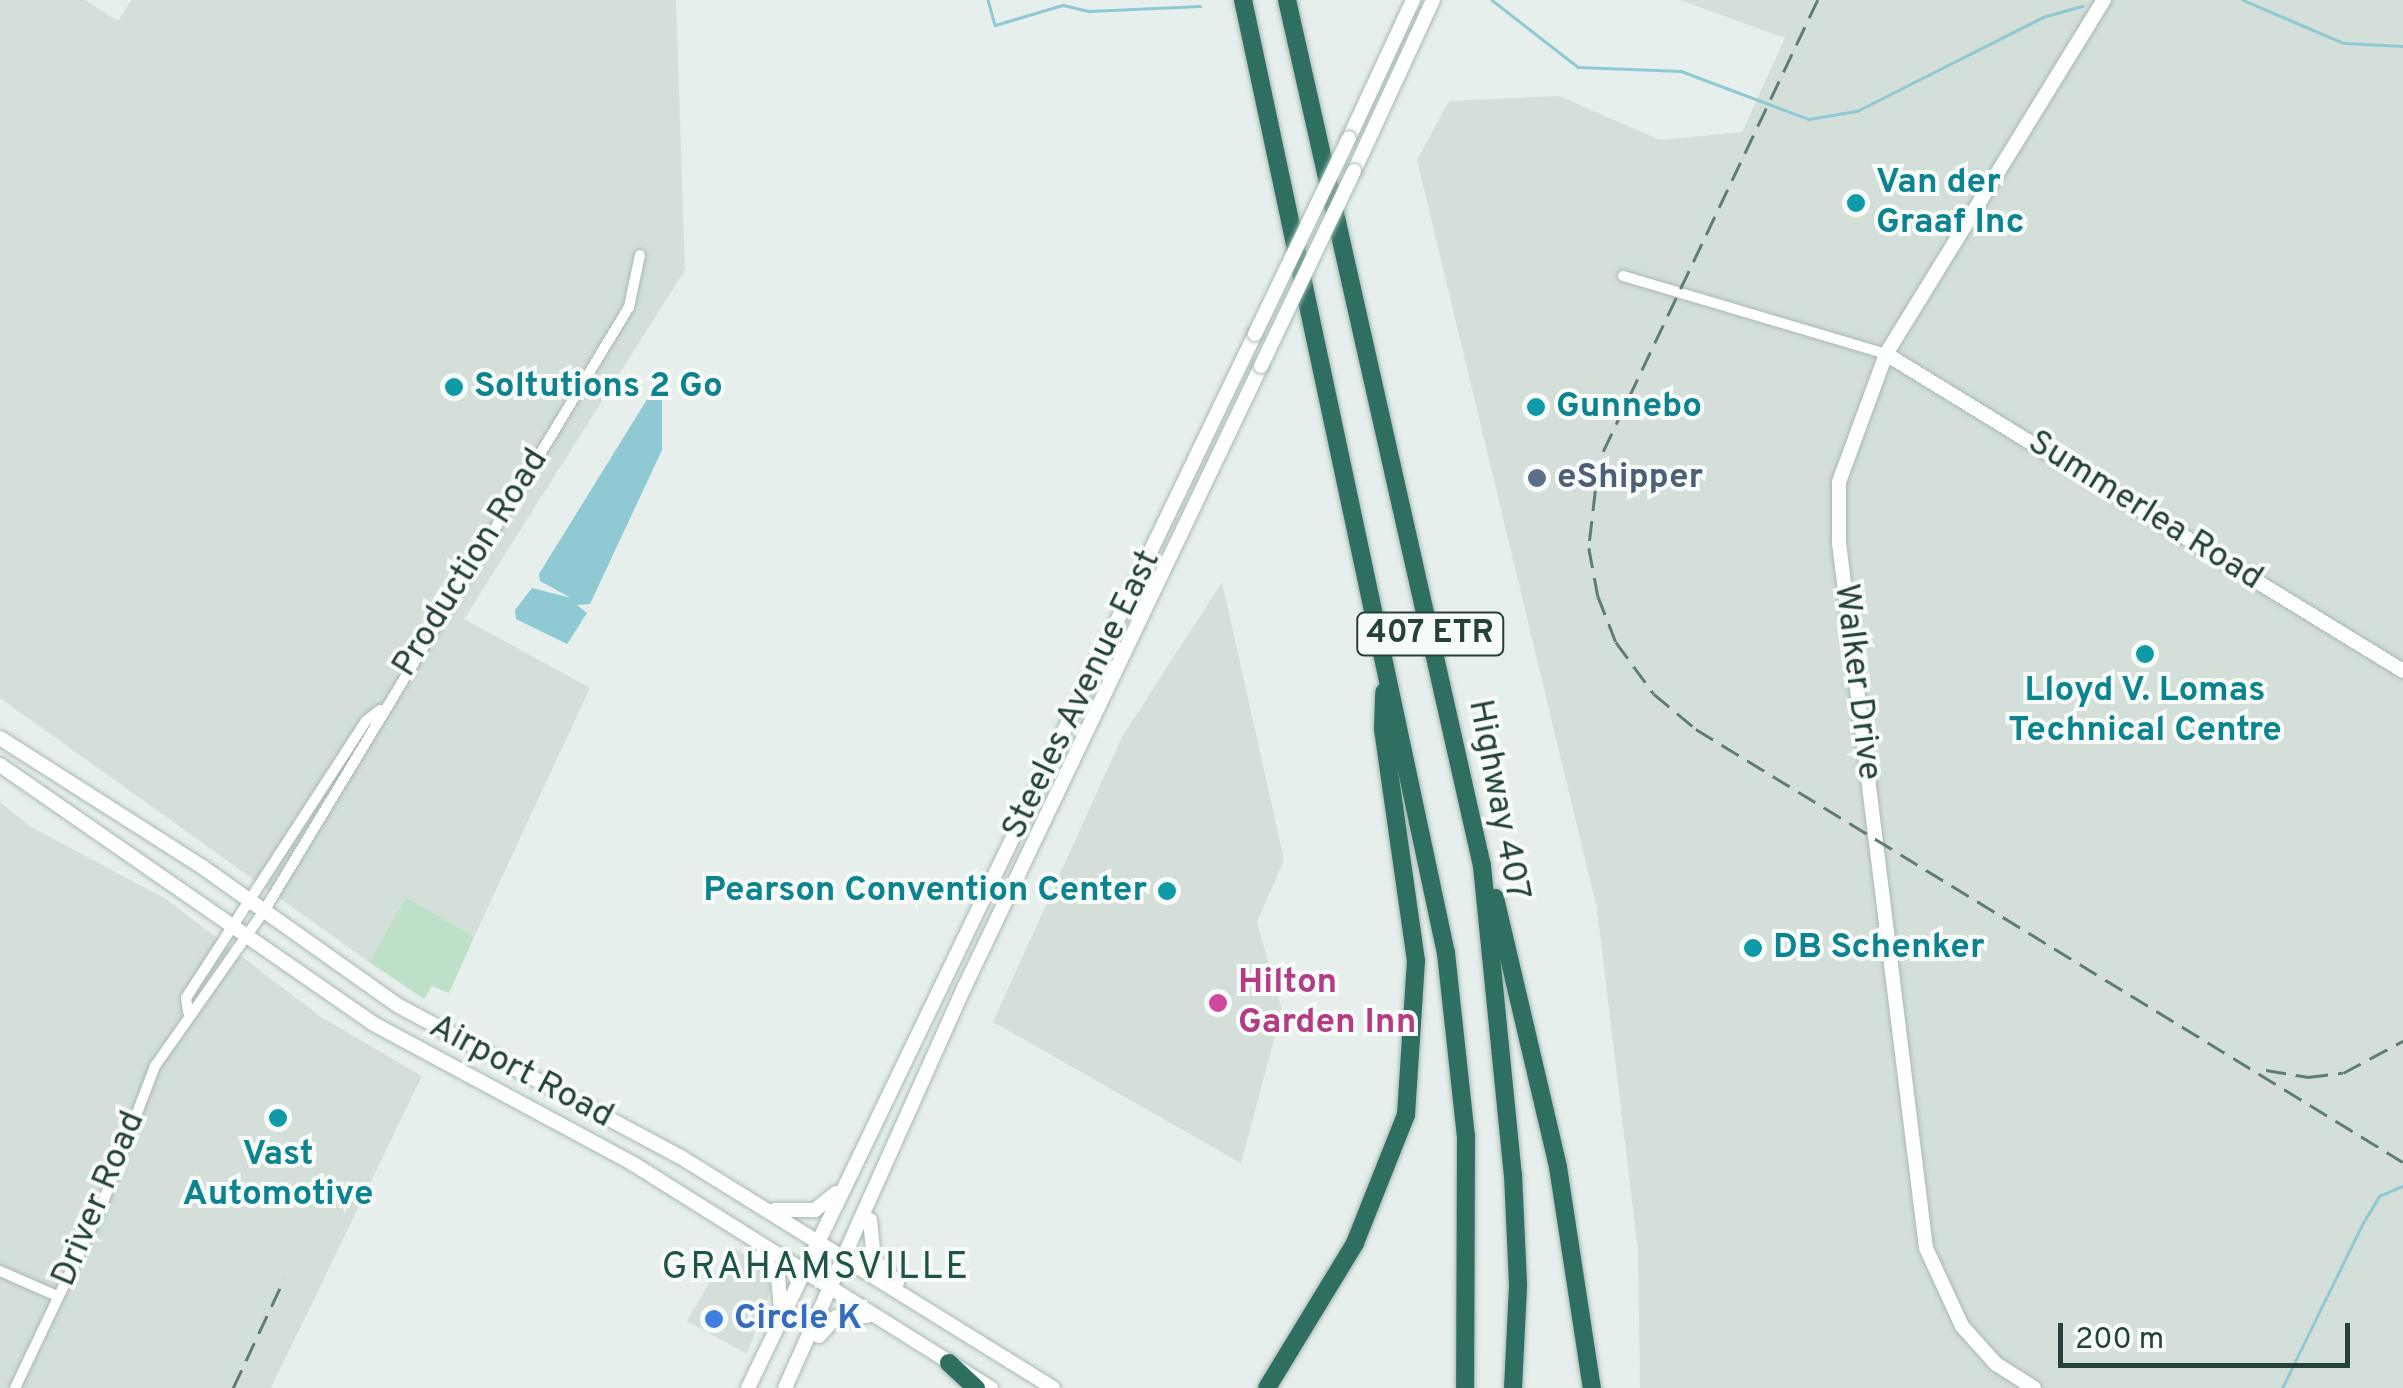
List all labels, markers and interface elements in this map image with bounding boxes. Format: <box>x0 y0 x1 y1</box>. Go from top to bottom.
place label: Van der Graaf Inc <box>1876 162 2025 244</box>
marker: Van der Graaf Inc <box>1845 192 1867 214</box>
place label: Soltutions 2 Go <box>474 366 723 408</box>
marker: Soltutions 2 Go <box>443 376 465 398</box>
place label: Gunnebo <box>1556 386 1702 428</box>
marker: Gunnebo <box>1525 396 1547 418</box>
street label: Summerlea Road <box>2020 422 2270 600</box>
street label: Production Road <box>384 441 558 685</box>
place label: eShipper <box>1557 457 1703 499</box>
marker: eShipper <box>1526 467 1548 489</box>
street label: Steeles Avenue East <box>993 543 1171 847</box>
street label: Walker Drive <box>1824 581 1890 783</box>
road number: 407 ETR <box>1355 607 1505 661</box>
marker: Lloyd V. Lomas Technical Centre <box>2134 643 2156 665</box>
place label: Lloyd V. Lomas Technical Centre <box>2008 670 2282 752</box>
street label: Highway 407 <box>1458 696 1538 904</box>
place label: Pearson Convention Center <box>703 870 1147 912</box>
marker: Pearson Convention Center <box>1156 880 1178 902</box>
place label: DB Schenker <box>1773 927 1985 969</box>
marker: DB Schenker <box>1742 937 1764 959</box>
place label: Hilton Garden Inn <box>1238 962 1416 1044</box>
marker: Hilton Garden Inn <box>1207 992 1229 1014</box>
street label: Airport Road <box>422 1006 620 1138</box>
street label: Driver Road <box>43 1105 155 1293</box>
marker: Vast Automotive <box>267 1107 289 1129</box>
place label: Vast Automotive <box>183 1134 373 1216</box>
district label: GRAHAMSVILLE <box>662 1246 970 1292</box>
place label: Circle K <box>734 1298 862 1340</box>
scale bar <box>2063 1303 2356 1365</box>
marker: Circle K <box>703 1308 725 1330</box>
text: 200 m <box>2075 1322 2164 1359</box>

